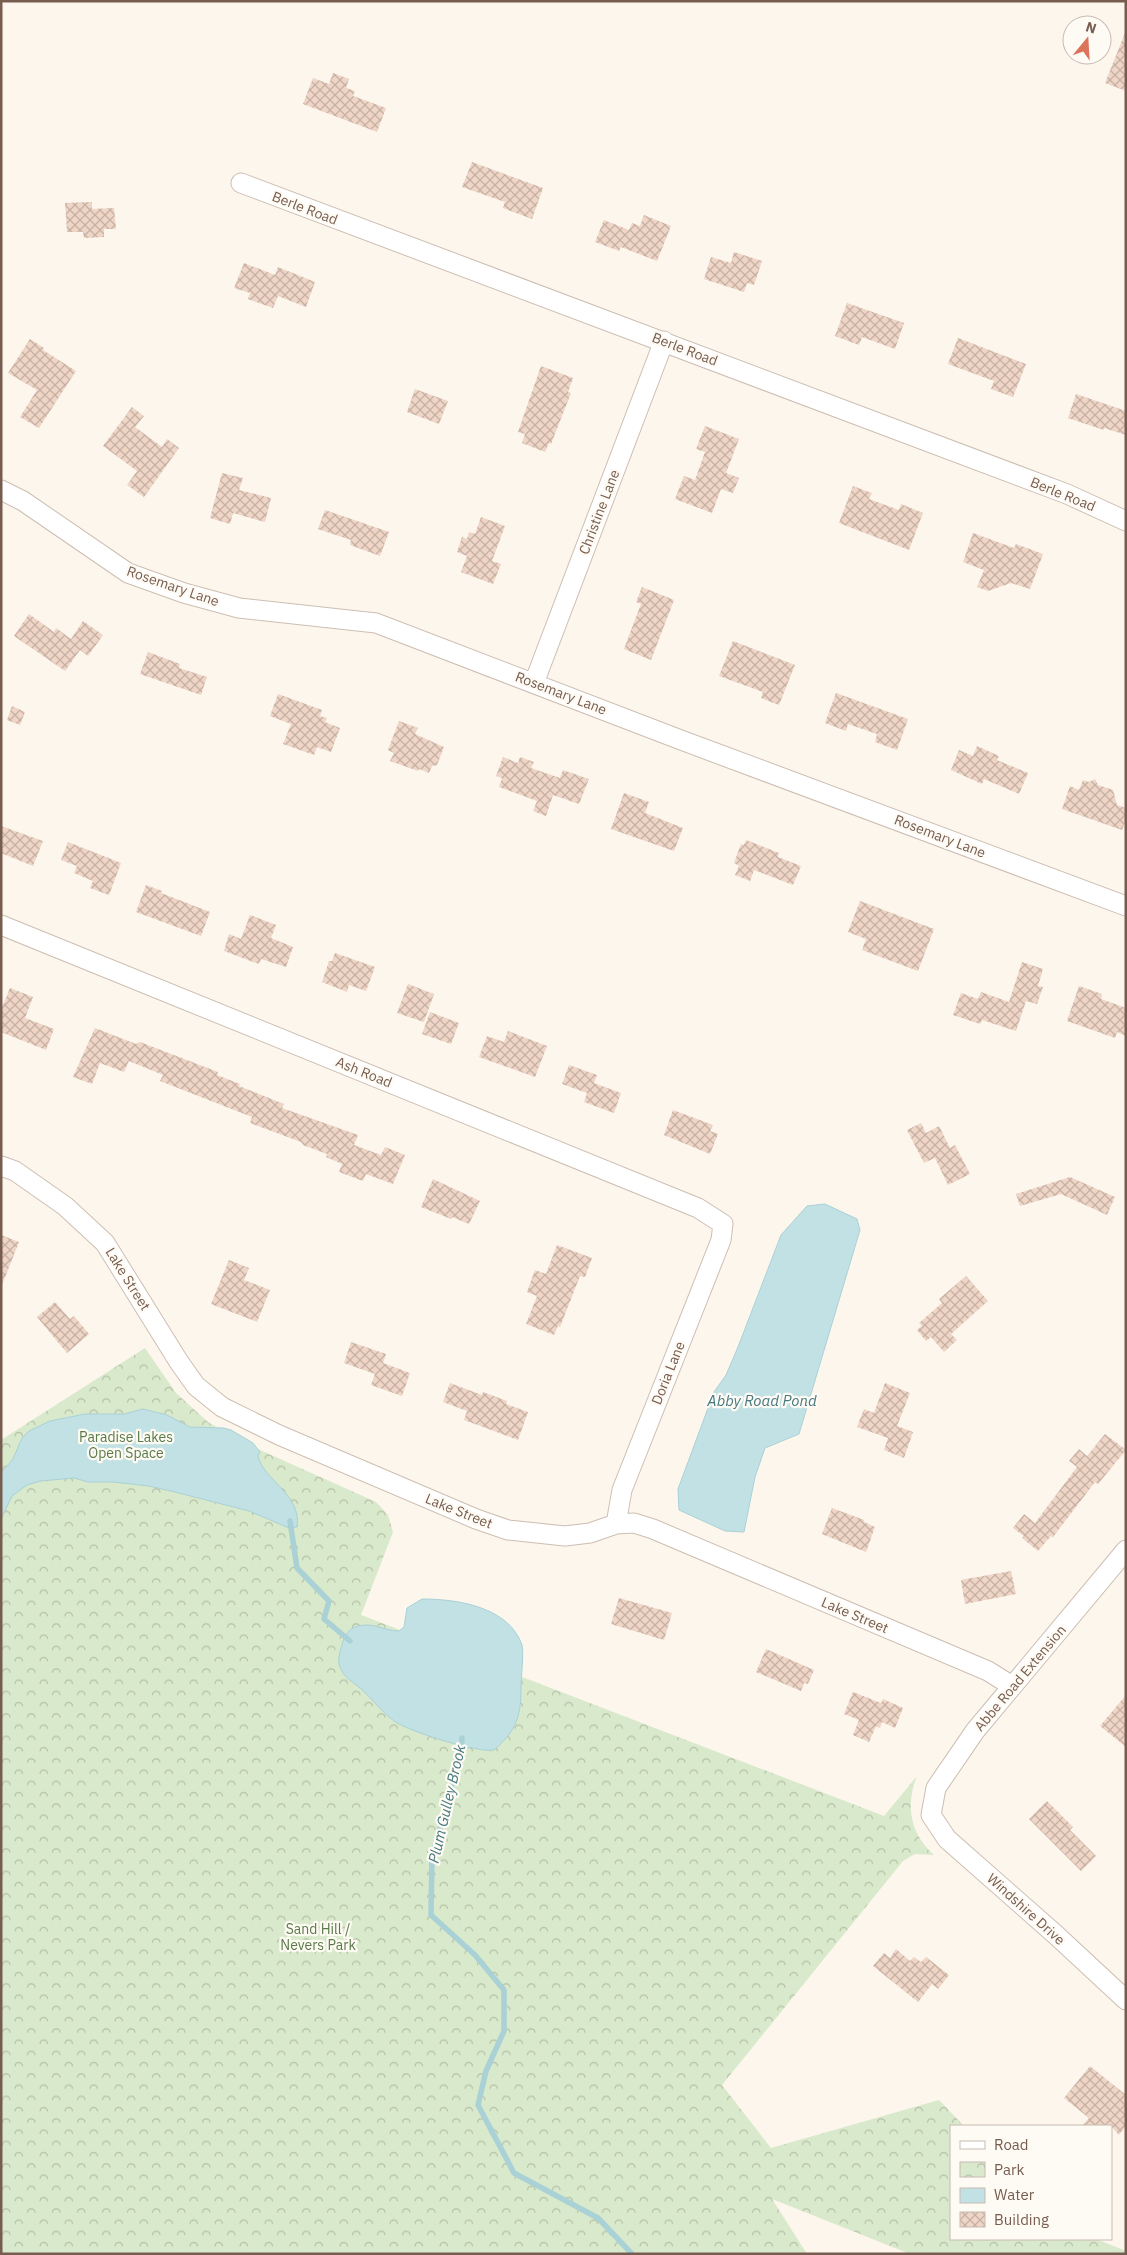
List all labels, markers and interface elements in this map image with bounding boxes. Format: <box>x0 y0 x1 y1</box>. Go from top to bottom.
north arrow <box>1062 15 1112 65</box>
text: N <box>1083 18 1099 38</box>
street label: Berle Road <box>270 187 340 229</box>
street label: Berle Road <box>650 328 720 370</box>
street label: Christine Lane <box>575 467 624 557</box>
street label: Berle Road <box>1028 473 1098 515</box>
street label: Rosemary Lane <box>124 562 222 610</box>
street label: Rosemary Lane <box>513 667 610 719</box>
street label: Rosemary Lane <box>892 810 989 862</box>
street label: Ash Road <box>333 1053 395 1091</box>
street label: Lake Street <box>102 1244 154 1314</box>
street label: Doria Lane <box>647 1338 689 1407</box>
water label: Abby Road Pond <box>706 1391 817 1410</box>
park label: Paradise Lakes Open Space <box>79 1428 173 1462</box>
street label: Lake Street <box>423 1489 495 1533</box>
street label: Lake Street <box>819 1593 891 1637</box>
street label: Abbe Road Extension <box>970 1621 1070 1735</box>
water label: Plum Gulley Brook <box>424 1743 469 1865</box>
street label: Windshire Drive <box>983 1869 1069 1949</box>
park label: Sand Hill / Nevers Park <box>280 1920 356 1954</box>
legend <box>950 2125 1112 2240</box>
text: Road <box>994 2135 1029 2154</box>
text: Park <box>994 2160 1024 2179</box>
text: Water <box>994 2185 1035 2204</box>
text: Building <box>994 2210 1049 2229</box>

